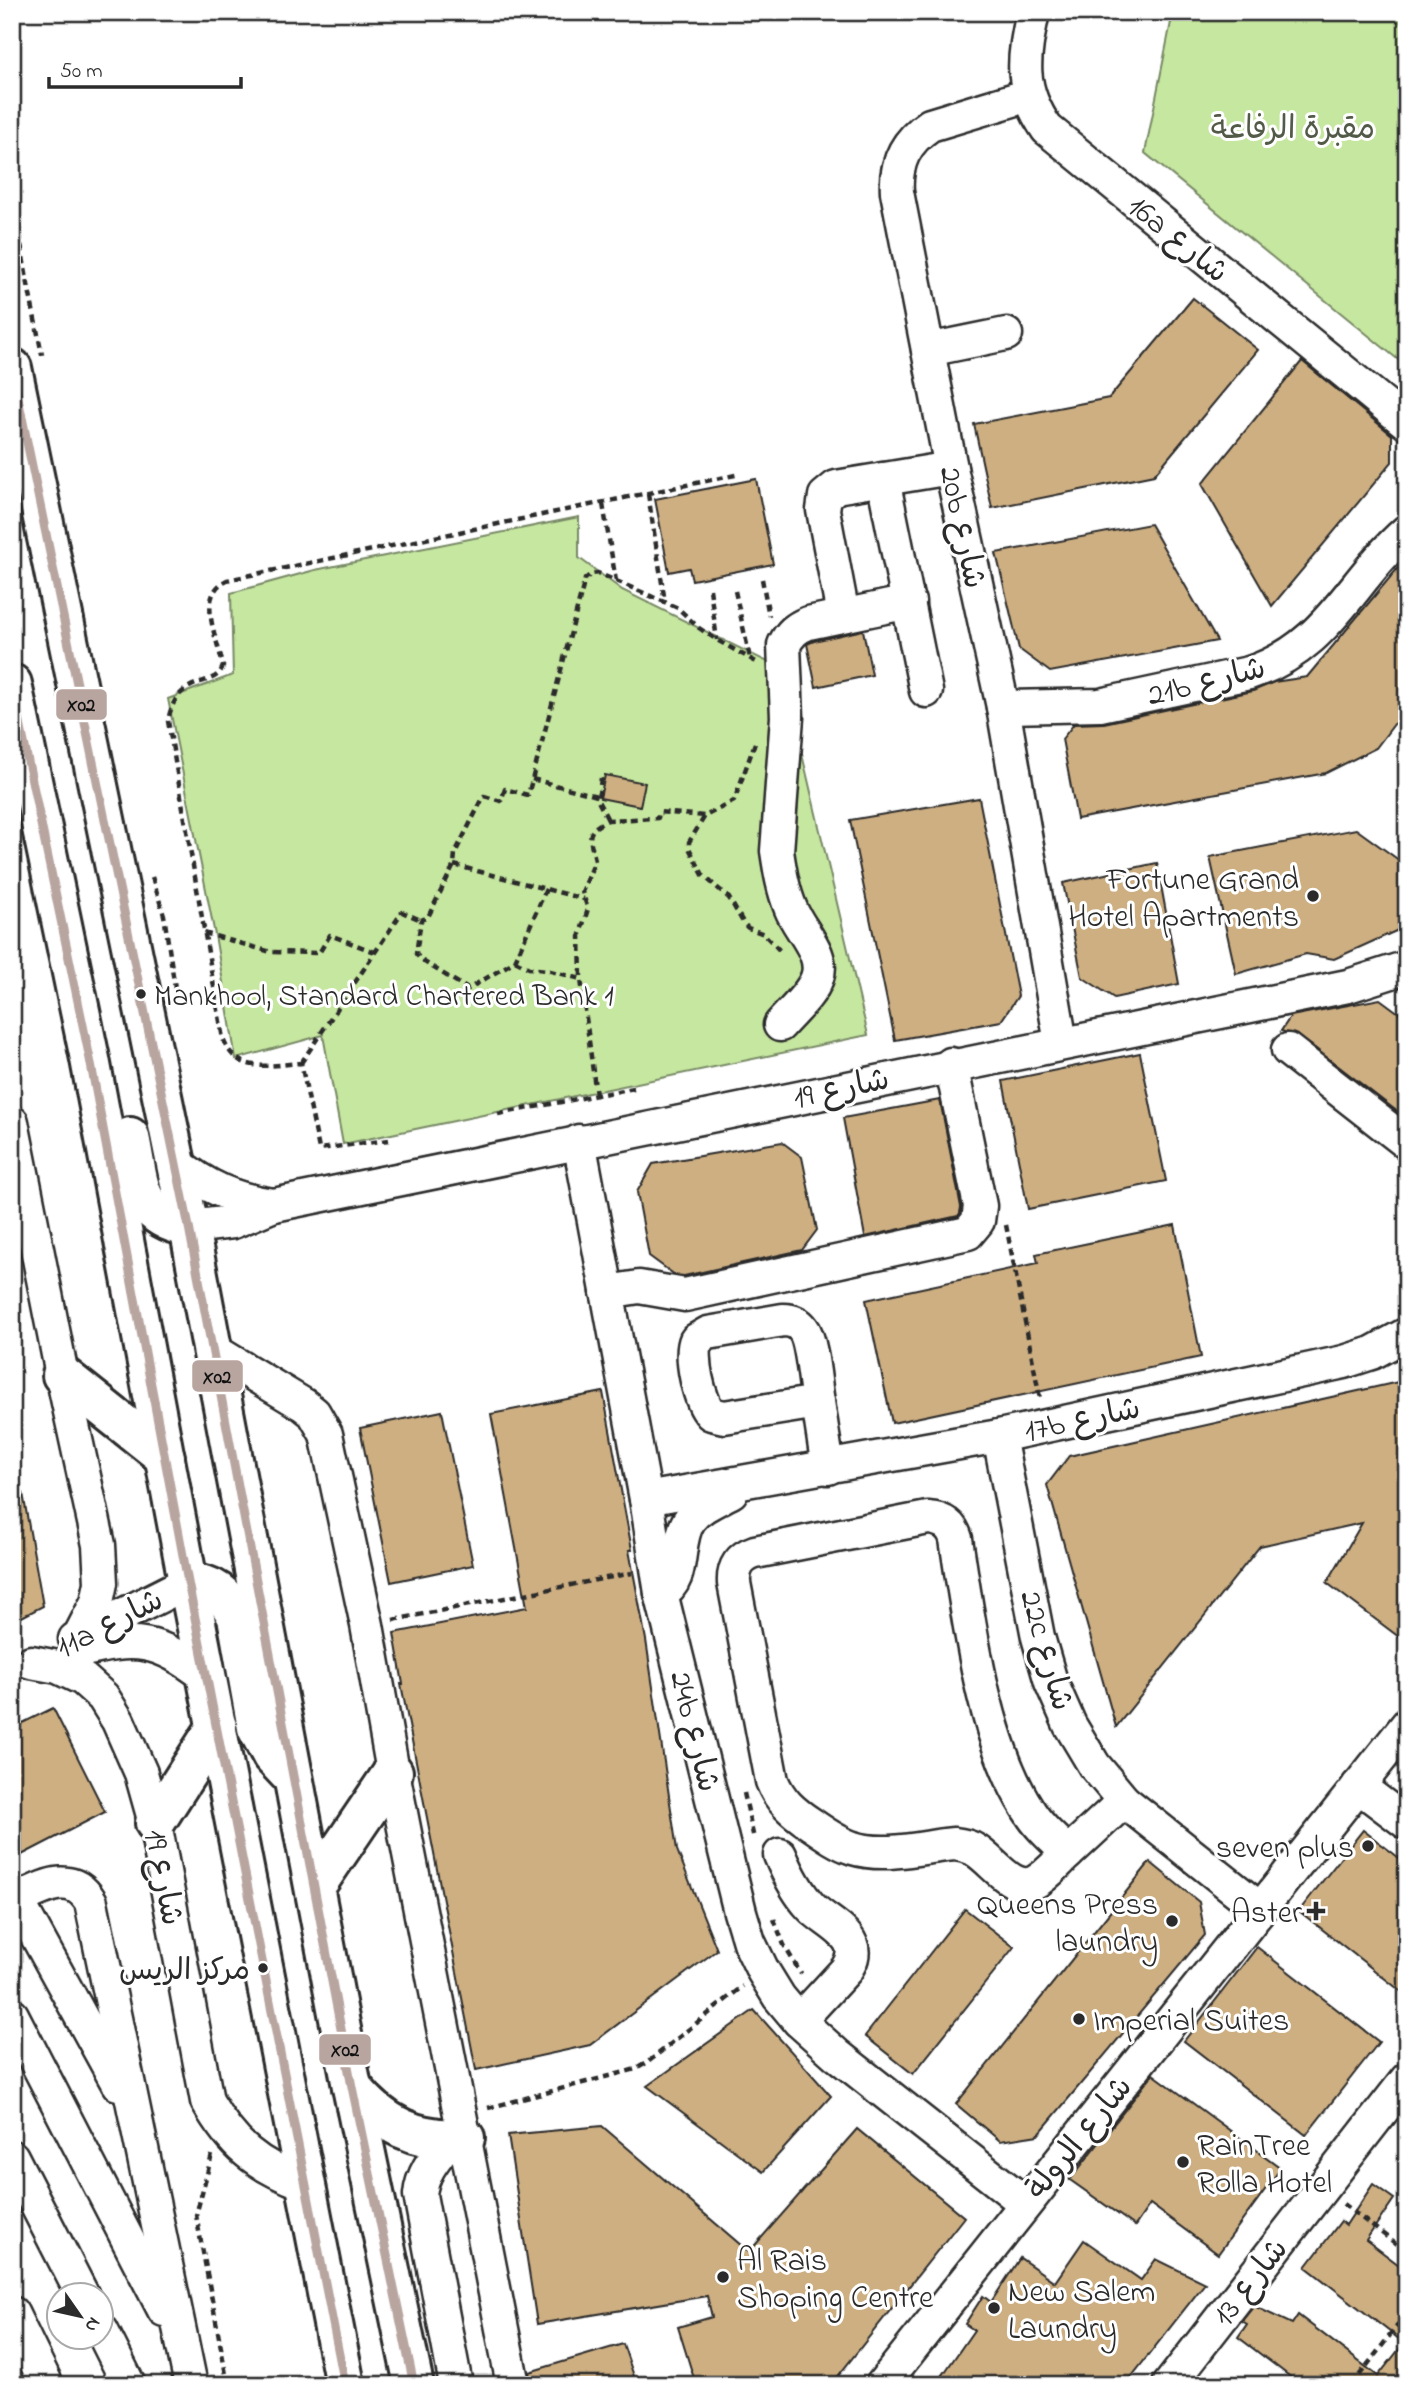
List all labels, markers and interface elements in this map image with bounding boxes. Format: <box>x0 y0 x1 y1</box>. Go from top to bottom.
scale bar <box>49 46 242 90</box>
text: 50 m <box>60 57 103 87</box>
park label: مقبرة الرفاعة <box>1211 107 1375 154</box>
street label: 16a شارع <box>1116 185 1238 296</box>
street label: 20b شارع <box>925 462 996 593</box>
street label: 21b شارع <box>1143 646 1271 721</box>
line badge: X02 <box>55 688 108 721</box>
text: X02 <box>67 693 96 720</box>
place label: Fortune Grand Hotel Apartments <box>1068 858 1299 942</box>
marker: Fortune Grand Hotel Apartments <box>1305 888 1321 904</box>
place label: Mankhool, Standard Chartered Bank 1 <box>154 976 614 1020</box>
marker: Mankhool, Standard Chartered Bank 1 <box>134 987 148 1001</box>
street label: شارع 19 <box>789 1057 894 1124</box>
line badge: X02 <box>191 1359 244 1393</box>
text: X02 <box>203 1365 232 1392</box>
street label: 17b شارع <box>1020 1386 1145 1457</box>
street label: 11a شارع <box>49 1578 172 1672</box>
street label: 22c شارع <box>1005 1585 1084 1717</box>
street label: 24b شارع <box>655 1666 730 1797</box>
street label: شارع 19 <box>129 1826 194 1930</box>
place label: seven plus <box>1216 1826 1354 1873</box>
marker: seven plus <box>1360 1838 1376 1854</box>
place label: Queens Press laundry <box>977 1883 1158 1967</box>
place label: Aster <box>1231 1891 1302 1938</box>
marker: Aster <box>1308 1903 1324 1919</box>
marker: Queens Press laundry <box>1164 1913 1180 1929</box>
place label: مركز الريس <box>119 1950 250 1994</box>
marker: مركز الريس <box>256 1961 270 1975</box>
place label: Imperial Suites <box>1093 1999 1289 2046</box>
marker: Imperial Suites <box>1071 2011 1087 2027</box>
line badge: X02 <box>318 2033 372 2066</box>
text: X02 <box>331 2038 360 2065</box>
street label: شارع الرولة <box>1016 2067 1145 2211</box>
place label: RainTree Rolla Hotel <box>1197 2124 1332 2208</box>
marker: RainTree Rolla Hotel <box>1175 2154 1191 2170</box>
street label: شارع 13 <box>1202 2229 1301 2337</box>
place label: Al Rais Shoping Centre <box>737 2239 934 2323</box>
marker: Al Rais Shoping Centre <box>715 2269 731 2285</box>
place label: New Salem Laundry <box>1008 2270 1155 2354</box>
north arrow <box>46 2282 116 2352</box>
marker: New Salem Laundry <box>986 2300 1002 2316</box>
text: N <box>77 2311 107 2337</box>

